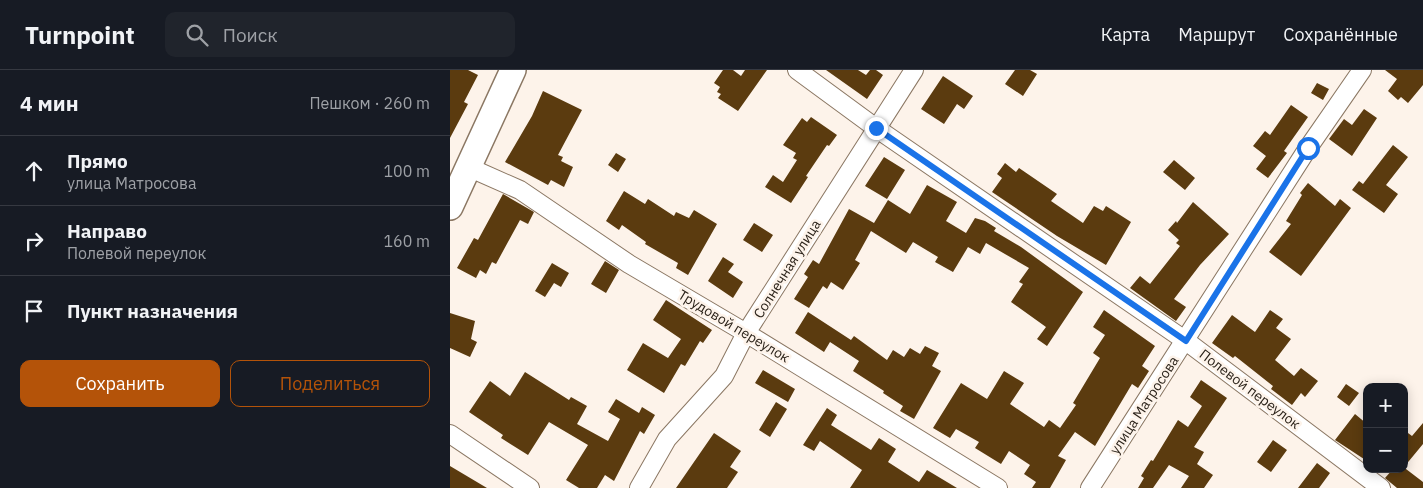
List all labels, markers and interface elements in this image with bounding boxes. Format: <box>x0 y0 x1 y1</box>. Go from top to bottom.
search box <box>165 12 515 57</box>
text: Turnpoint <box>25 19 135 51</box>
icon: search <box>183 21 211 49</box>
text: Поиск <box>223 23 278 47</box>
text: Карта <box>1101 23 1150 46</box>
text: Маршрут <box>1178 23 1255 46</box>
text: Сохранённые <box>1283 23 1398 46</box>
text: 4 мин <box>20 89 79 117</box>
text: Пешком · 260 m <box>309 93 430 113</box>
route end <box>865 117 888 140</box>
route start <box>1297 137 1320 160</box>
text: Прямо <box>67 149 128 173</box>
icon: ahead <box>20 157 48 185</box>
text: 100 m <box>383 161 430 181</box>
text: улица Матросова <box>67 173 196 193</box>
street label: Солнечная улица <box>749 216 825 322</box>
text: Направо <box>67 219 147 243</box>
icon: right <box>20 227 48 255</box>
text: 160 m <box>383 231 430 251</box>
text: Полевой переулок <box>67 243 206 263</box>
street label: Трудовой переулок <box>675 286 793 367</box>
icon: arrive <box>20 297 48 325</box>
text: Пункт назначения <box>67 299 238 323</box>
street label: Полевой переулок <box>1196 345 1304 433</box>
street label: улица Матросова <box>1106 352 1183 457</box>
button: Сохранить <box>20 360 220 407</box>
button: Поделиться <box>230 360 430 407</box>
map controls <box>1363 383 1408 473</box>
button: + <box>1363 383 1408 428</box>
button: − <box>1363 428 1408 473</box>

